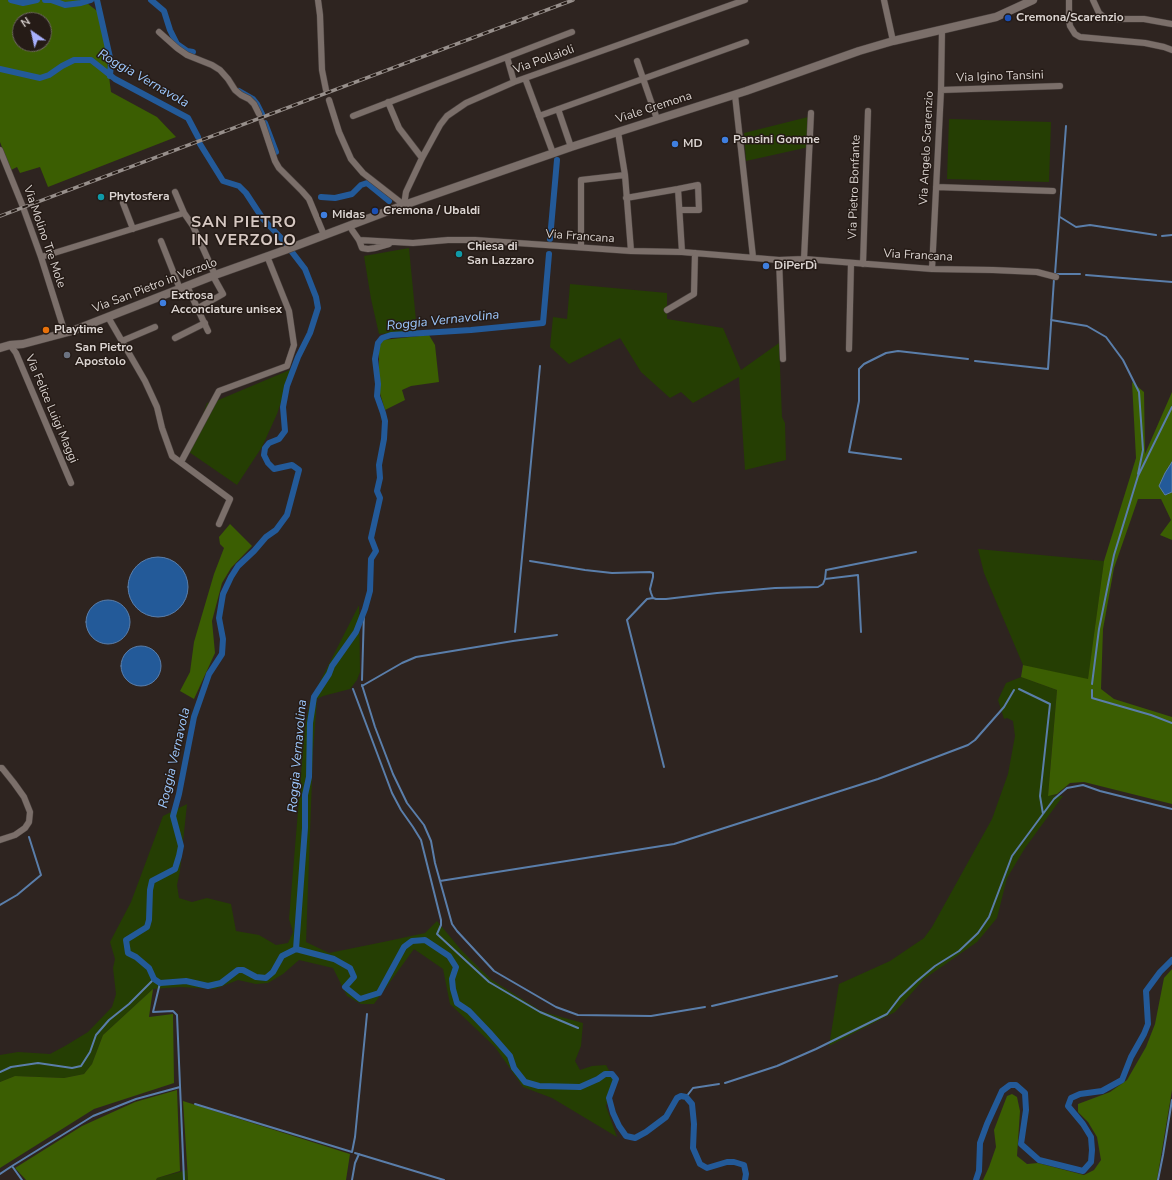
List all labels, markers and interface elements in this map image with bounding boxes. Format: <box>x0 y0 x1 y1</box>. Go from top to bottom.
place label: Cremona/Scarenzio <box>1016 11 1124 25</box>
north arrow <box>12 12 52 52</box>
marker: Cremona/Scarenzio <box>1003 13 1013 23</box>
text: N <box>18 14 33 31</box>
street label: Via Pollaioli <box>512 42 576 78</box>
water label: Roggia Vernavola <box>95 47 191 111</box>
street label: Via Igino Tansini <box>956 68 1044 86</box>
street label: Viale Cremona <box>614 89 694 127</box>
street label: Via Angelo Scarenzio <box>917 91 937 205</box>
place label: Pansini Gomme <box>733 133 820 147</box>
street label: Via Pietro Bonfante <box>846 134 864 240</box>
marker: Pansini Gomme <box>720 135 730 145</box>
place label: MD <box>683 137 703 151</box>
marker: MD <box>670 139 680 149</box>
street label: Via Molino Tre Mole <box>20 184 68 290</box>
place label: Phytosfera <box>109 190 170 204</box>
marker: Phytosfera <box>96 192 106 202</box>
place label: Cremona / Ubaldi <box>383 204 480 218</box>
marker: Cremona / Ubaldi <box>370 206 380 216</box>
place label: Midas <box>332 208 365 222</box>
marker: Midas <box>319 210 329 220</box>
district label: SAN PIETRO IN VERZOLO <box>191 213 297 251</box>
street label: Via Francana <box>545 227 615 247</box>
place label: Chiesa di San Lazzaro <box>467 240 534 268</box>
street label: Via Francana <box>883 247 953 265</box>
marker: Chiesa di San Lazzaro <box>454 249 464 259</box>
street label: Via San Pietro in Verzolo <box>91 256 219 316</box>
place label: DiPerDì <box>774 259 817 273</box>
marker: DiPerDì <box>761 261 771 271</box>
place label: Extrosa Acconciature unisex <box>171 289 282 317</box>
marker: Extrosa Acconciature unisex <box>158 298 168 308</box>
water label: Roggia Vernavolina <box>386 307 500 335</box>
place label: Playtime <box>54 323 103 337</box>
marker: Playtime <box>41 325 51 335</box>
place label: San Pietro Apostolo <box>75 341 133 369</box>
marker: San Pietro Apostolo <box>62 350 72 360</box>
street label: Via Felice Luigi Maggi <box>22 352 80 466</box>
water label: Roggia Vernavolina <box>285 699 311 813</box>
water label: Roggia Vernavola <box>156 706 194 810</box>

